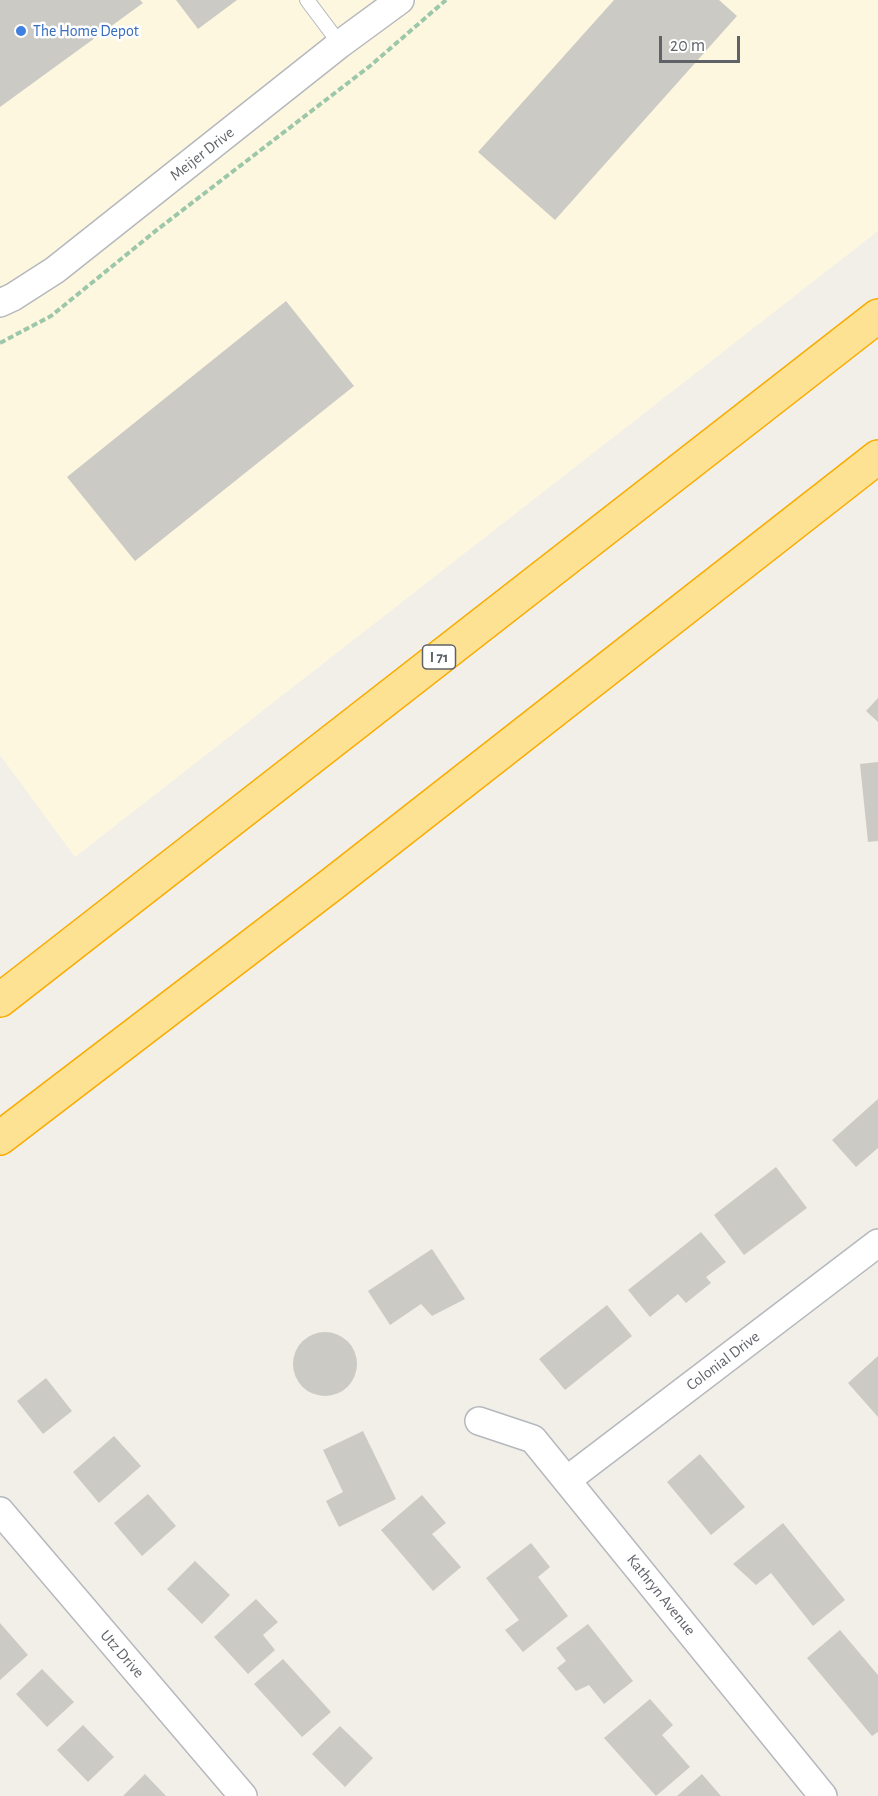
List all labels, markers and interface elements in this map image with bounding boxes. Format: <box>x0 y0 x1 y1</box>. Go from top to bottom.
place label: The Home Depot <box>33 21 139 41</box>
marker: The Home Depot <box>14 24 28 38</box>
scale bar <box>662 24 743 62</box>
text: 20 m <box>670 37 705 55</box>
street label: Meijer Drive <box>166 123 238 185</box>
road number: I 71 <box>422 645 456 669</box>
street label: Colonial Drive <box>683 1327 763 1395</box>
street label: Kathryn Avenue <box>622 1550 700 1640</box>
street label: Utz Drive <box>96 1626 148 1682</box>

